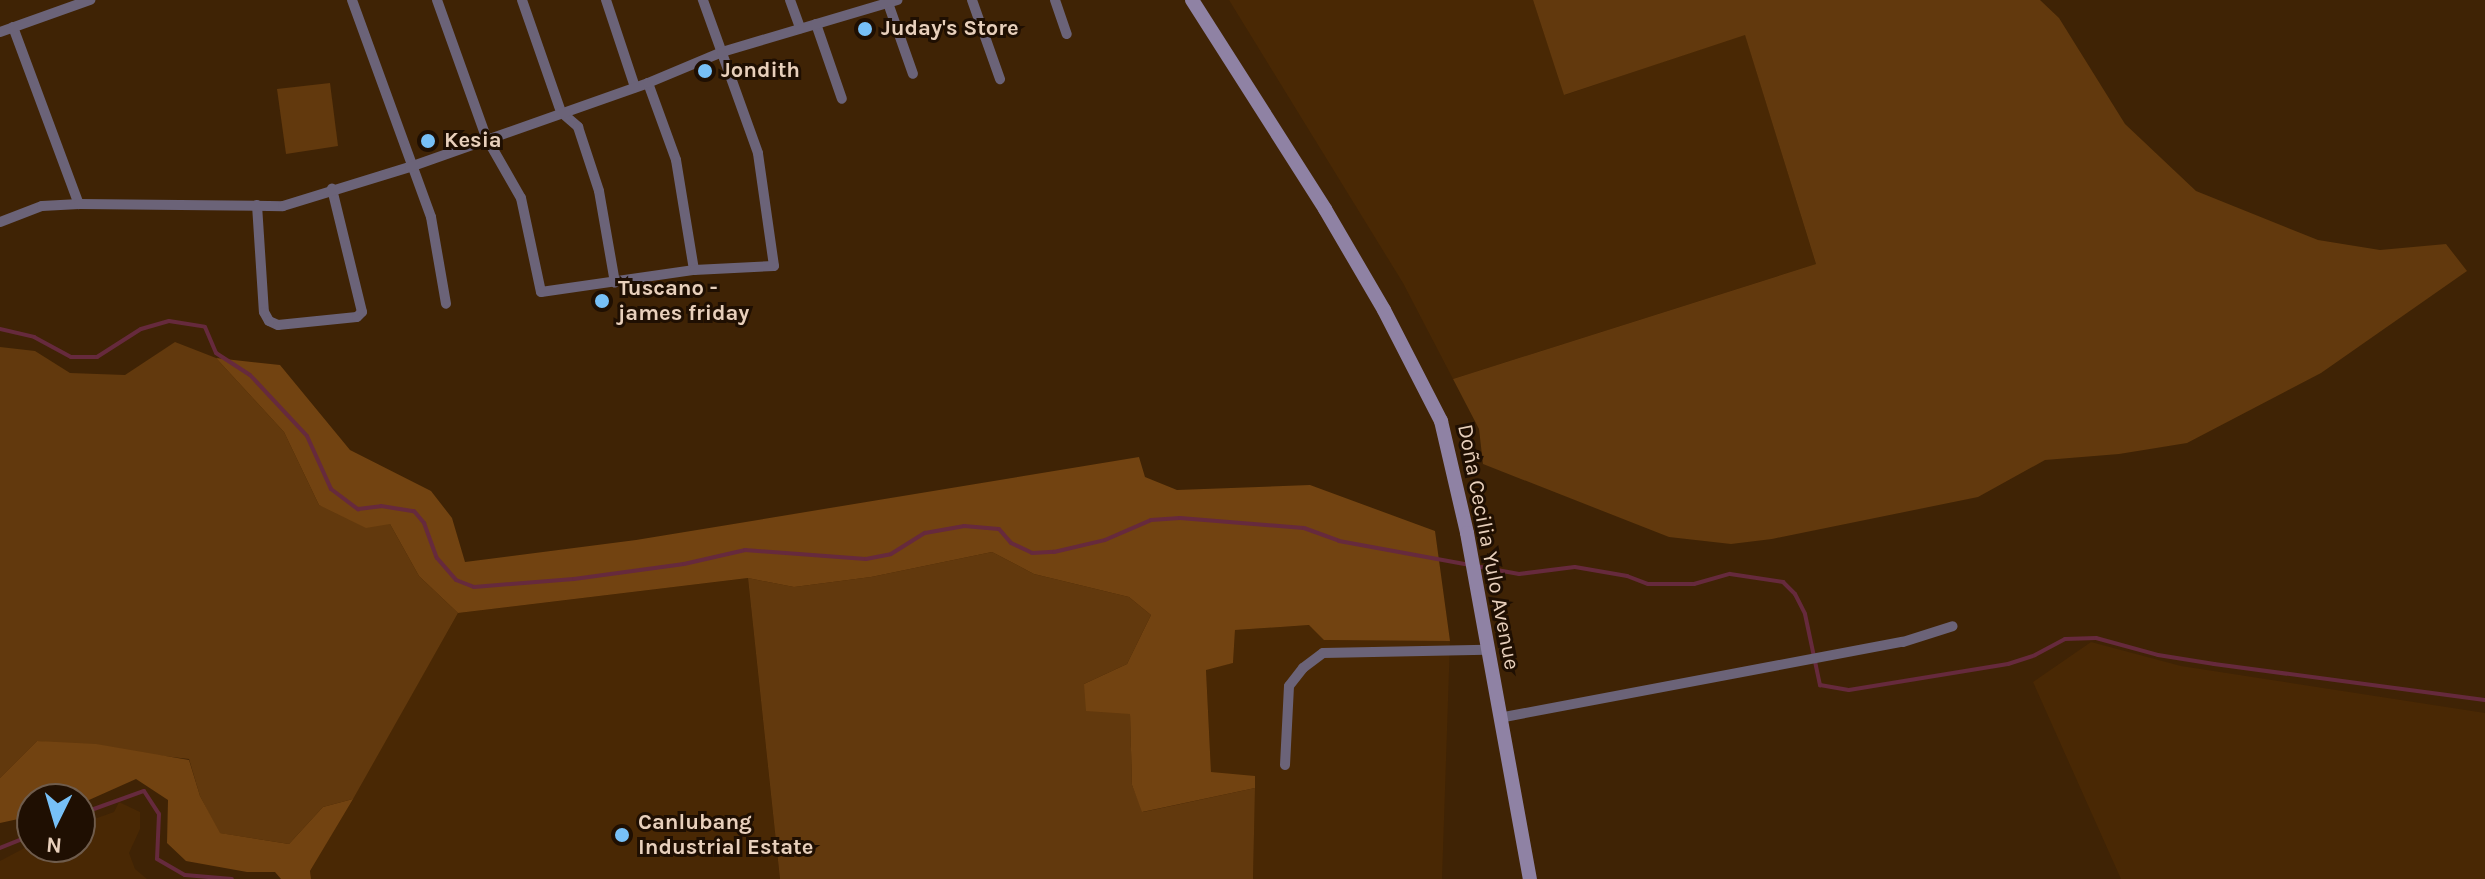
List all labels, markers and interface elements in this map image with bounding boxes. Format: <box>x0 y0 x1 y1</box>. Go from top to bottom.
place label: Juday's Store <box>881 16 1019 42</box>
marker: Juday's Store <box>856 20 874 38</box>
place label: Jondith <box>721 58 800 84</box>
marker: Jondith <box>696 62 714 80</box>
place label: Kesia <box>444 128 502 154</box>
marker: Kesia <box>419 132 437 150</box>
place label: Tuscano - james friday <box>618 275 749 326</box>
marker: Tuscano - james friday <box>593 292 611 310</box>
street label: Doña Cecilia Yulo Avenue <box>1451 422 1525 672</box>
north arrow <box>16 783 96 863</box>
place label: Canlubang Industrial Estate <box>638 809 813 860</box>
marker: Canlubang Industrial Estate <box>613 826 631 844</box>
text: N <box>45 831 63 859</box>

